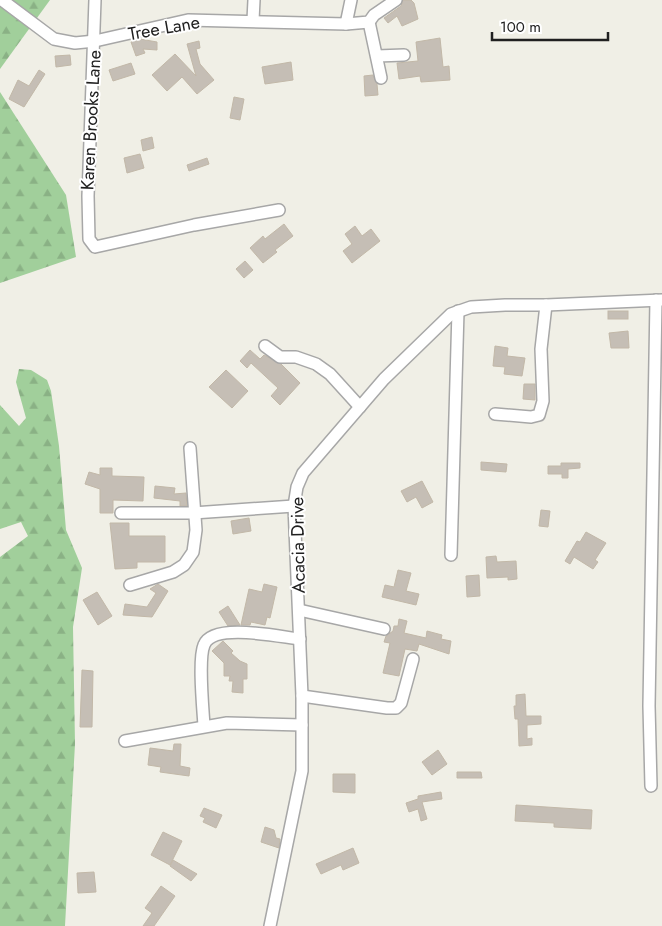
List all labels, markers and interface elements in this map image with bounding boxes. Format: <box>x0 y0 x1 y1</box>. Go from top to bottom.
street label: Tree Lane <box>126 9 202 47</box>
scale bar <box>492 10 608 42</box>
text: 100 m <box>500 16 541 38</box>
street label: Karen Brooks Lane <box>74 49 108 191</box>
street label: Acacia Drive <box>284 497 312 593</box>

